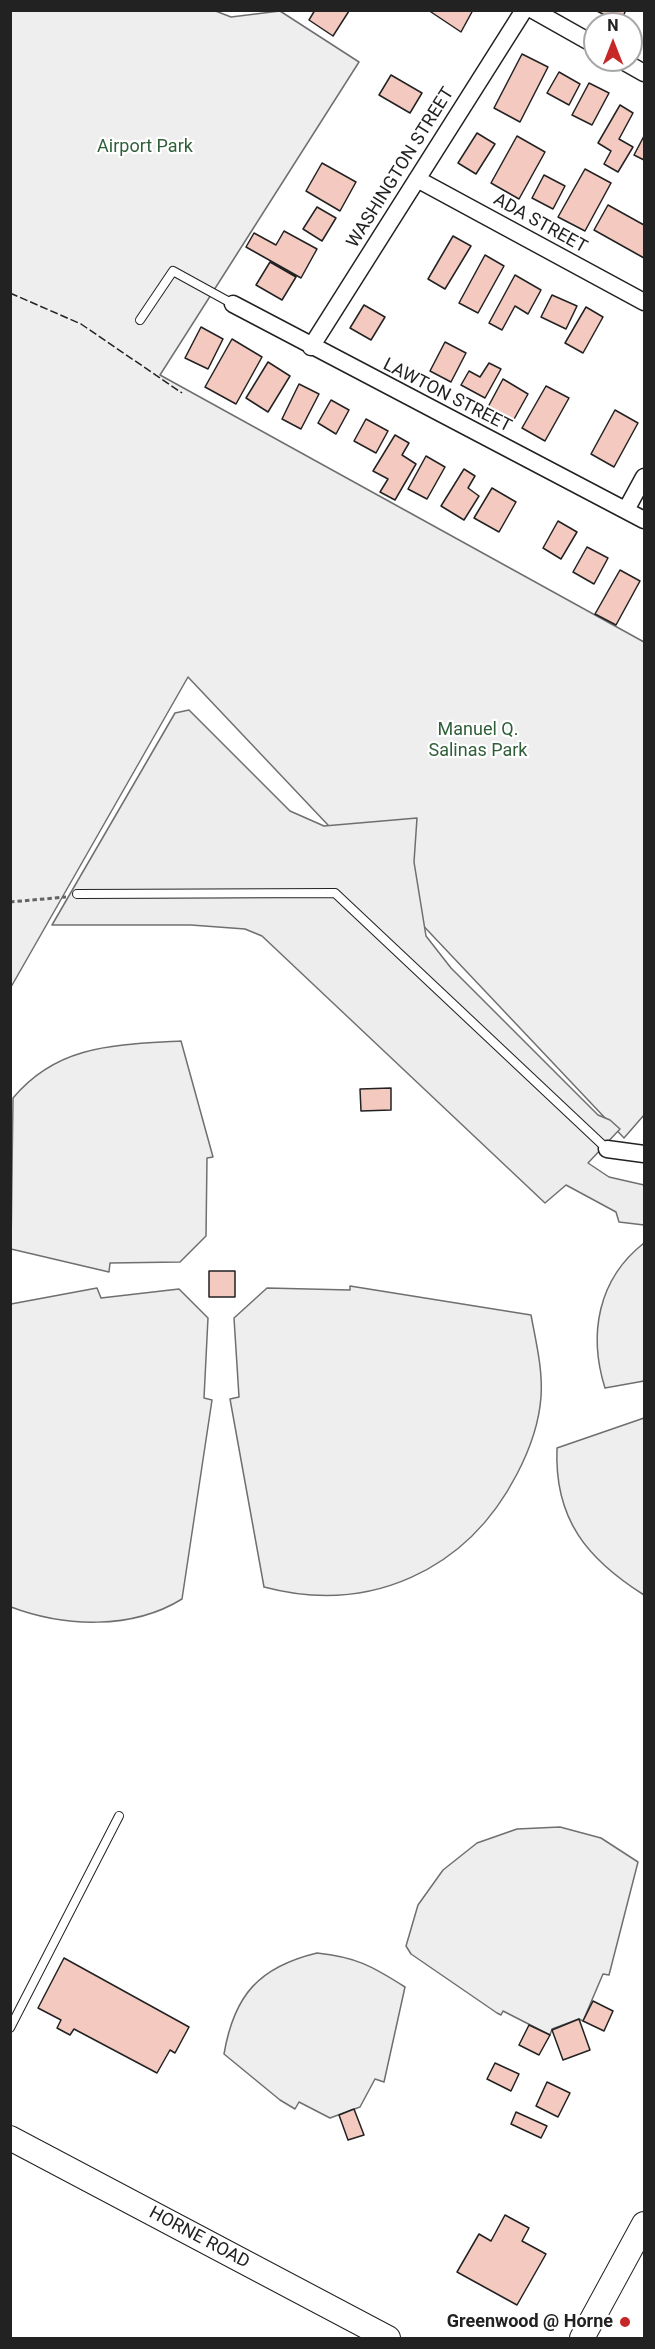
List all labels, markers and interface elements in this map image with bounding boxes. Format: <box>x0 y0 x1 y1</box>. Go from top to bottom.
north arrow <box>583 12 643 72</box>
text: N <box>607 16 619 35</box>
street label: WASHINGTON STREET <box>343 84 459 252</box>
park label: Airport Park <box>97 136 193 158</box>
street label: ADA STREET <box>490 189 590 259</box>
street label: LAWTON STREET <box>379 354 515 438</box>
park label: Manuel Q. Salinas Park <box>429 719 527 762</box>
street label: HORNE ROAD <box>145 2202 253 2274</box>
place label: Greenwood @ Horne <box>447 2311 613 2333</box>
marker: Greenwood @ Horne <box>618 2315 632 2329</box>

